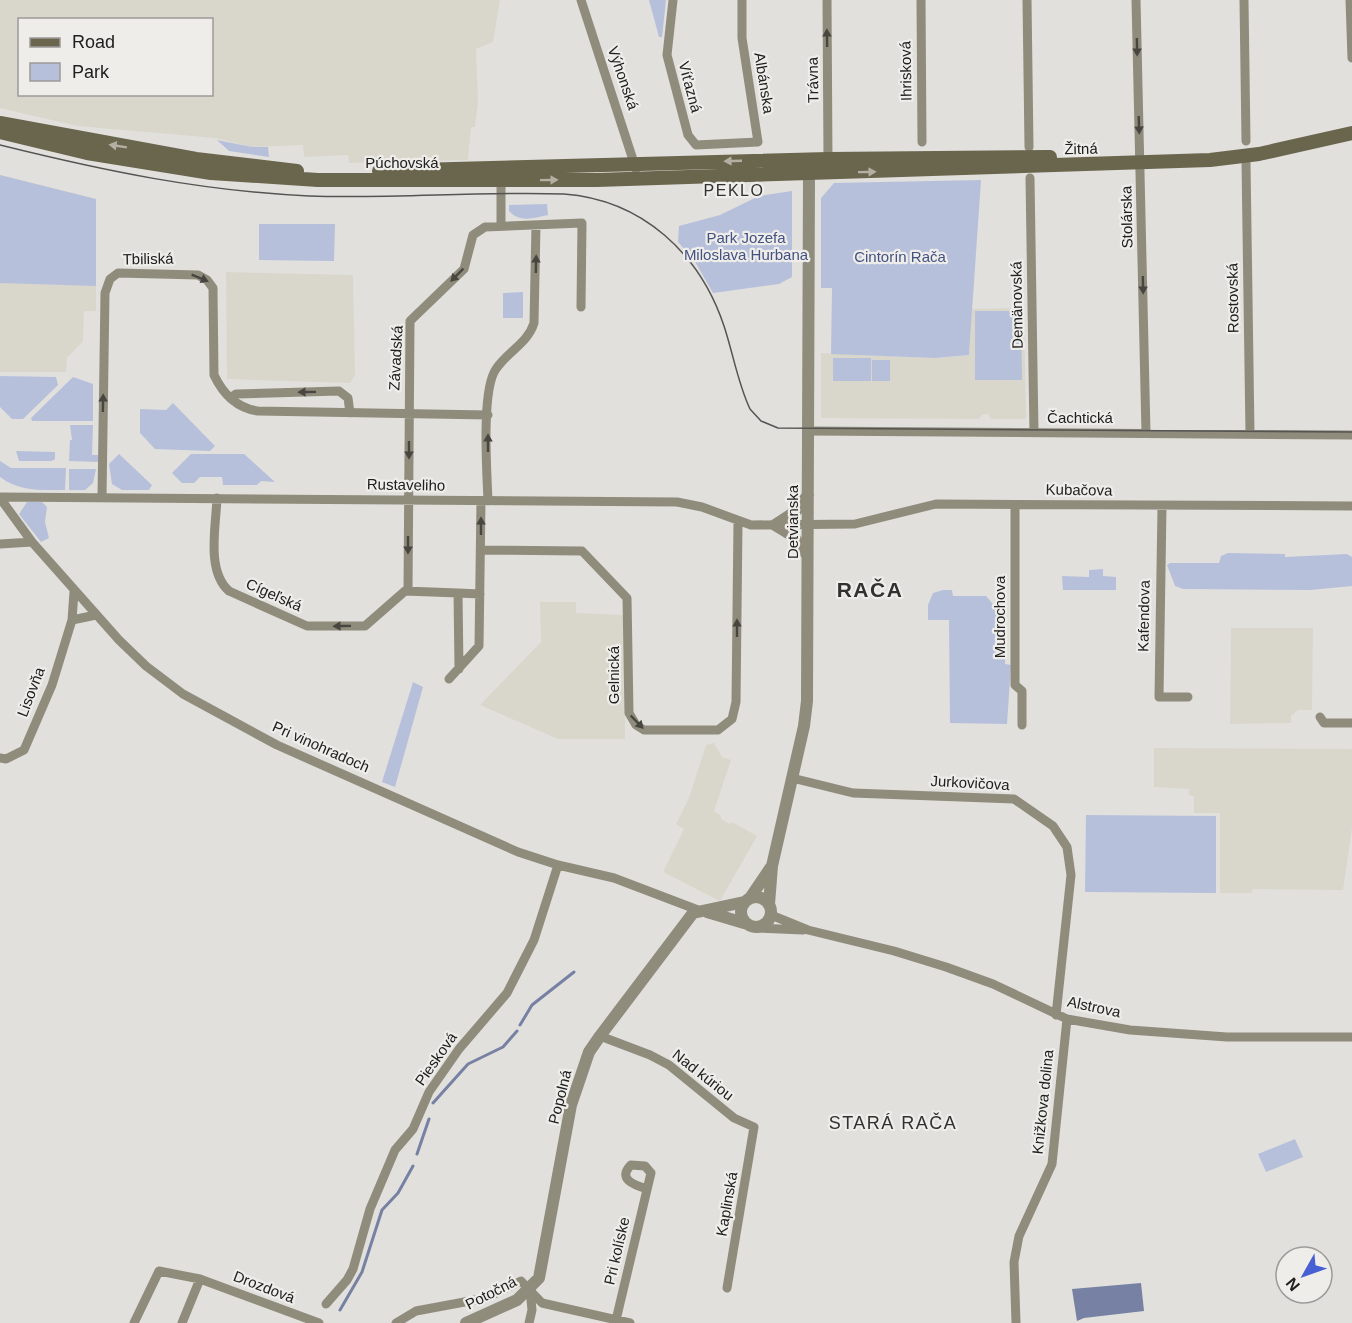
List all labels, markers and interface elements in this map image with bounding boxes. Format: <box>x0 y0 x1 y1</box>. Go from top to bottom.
legend <box>18 18 213 96</box>
one-way arrow <box>822 28 832 47</box>
text: Road <box>72 32 115 52</box>
one-way arrow <box>1132 38 1142 57</box>
street label: Ihrisková <box>896 40 915 101</box>
street label: Výhonská <box>605 44 642 112</box>
street label: Albánska <box>751 51 778 115</box>
street label: Trávna <box>804 56 821 103</box>
street label: Víťazná <box>676 59 706 115</box>
text: Park <box>72 62 110 82</box>
one-way arrow <box>1134 115 1143 134</box>
street label: Žitná <box>1064 140 1098 157</box>
one-way arrow <box>109 141 128 150</box>
street label: Púchovská <box>365 154 439 171</box>
one-way arrow <box>724 157 743 166</box>
one-way arrow <box>858 167 877 177</box>
one-way arrow <box>539 175 558 185</box>
district label: PEKLO <box>704 182 764 199</box>
street label: Stolárska <box>1117 185 1136 248</box>
park label: Park Jozefa Miloslava Hurbana <box>684 229 809 263</box>
park label: Cintorín Rača <box>854 248 947 265</box>
street label: Tbiliská <box>122 250 174 267</box>
one-way arrow <box>532 255 541 274</box>
street label: Demänovská <box>1007 260 1026 349</box>
street label: Rostovská <box>1223 262 1242 333</box>
one-way arrow <box>451 267 465 281</box>
one-way arrow <box>192 273 210 283</box>
one-way arrow <box>1138 276 1148 295</box>
street label: Závadská <box>385 324 406 391</box>
one-way arrow <box>298 388 317 397</box>
one-way arrow <box>98 393 108 412</box>
street label: Čachtická <box>1047 409 1114 426</box>
one-way arrow <box>483 433 493 452</box>
one-way arrow <box>404 440 413 459</box>
street label: Rustaveliho <box>367 475 445 494</box>
street label: Kubačova <box>1046 480 1113 499</box>
street label: Detvianska <box>784 484 801 559</box>
one-way arrow <box>476 516 486 535</box>
one-way arrow <box>403 536 413 555</box>
street label: Cígeľská <box>244 575 305 615</box>
street label: Mudrochova <box>991 575 1008 658</box>
district label: RAČA <box>837 578 903 601</box>
street label: Kafendova <box>1134 579 1153 652</box>
one-way arrow <box>732 619 742 638</box>
one-way arrow <box>332 621 351 631</box>
street label: Gelnická <box>605 645 622 704</box>
street label: Lisovňa <box>13 664 48 719</box>
one-way arrow <box>630 715 644 730</box>
street label: Pri vinohradoch <box>270 718 372 776</box>
street label: Jurkovičova <box>930 772 1011 793</box>
street label: Alstrova <box>1066 993 1123 1021</box>
street label: Piesková <box>411 1028 460 1089</box>
street label: Nad kúriou <box>669 1046 737 1104</box>
street label: Knižkova dolina <box>1029 1048 1057 1155</box>
street label: Popolná <box>545 1067 575 1126</box>
district label: STARÁ RAČA <box>829 1112 957 1133</box>
street label: Kaplinská <box>712 1170 741 1237</box>
street label: Pri kolíske <box>600 1215 633 1287</box>
north arrow <box>1274 1245 1334 1305</box>
street label: Drozdová <box>231 1267 298 1306</box>
street label: Potočná <box>462 1272 520 1313</box>
text: N <box>1283 1274 1303 1294</box>

